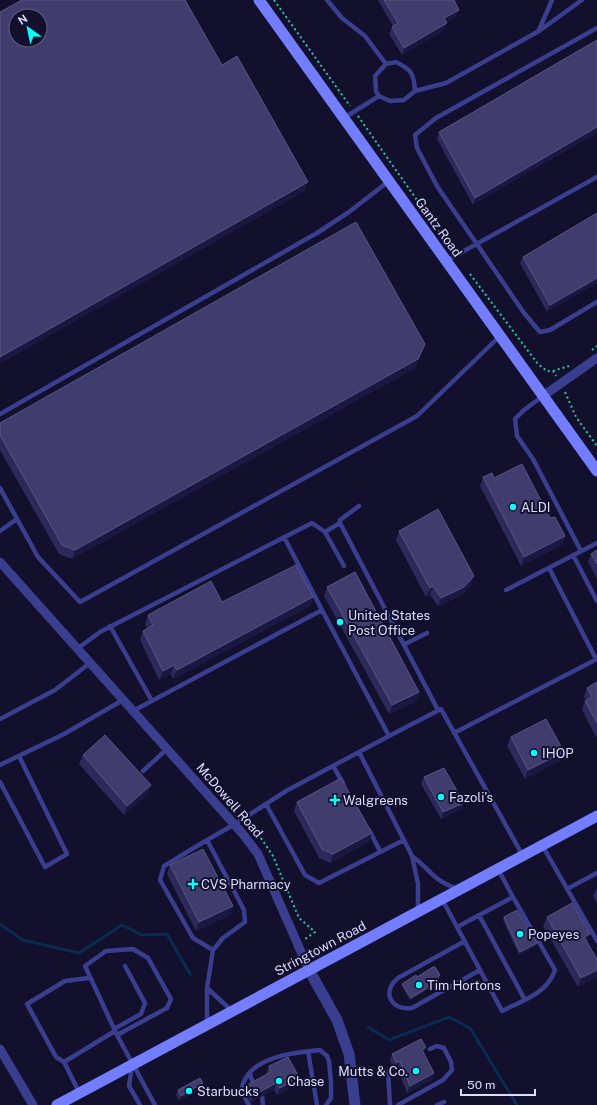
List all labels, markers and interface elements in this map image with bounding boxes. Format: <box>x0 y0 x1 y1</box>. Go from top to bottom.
north arrow <box>8 8 48 48</box>
text: N <box>16 12 29 27</box>
street label: Gantz Road <box>412 195 465 260</box>
place label: ALDI <box>521 500 550 515</box>
marker: ALDI <box>508 502 518 512</box>
place label: United States Post Office <box>348 608 430 638</box>
marker: United States Post Office <box>335 617 345 627</box>
place label: IHOP <box>542 746 573 761</box>
marker: IHOP <box>529 748 539 758</box>
street label: McDowell Road <box>193 760 266 841</box>
place label: Fazoli's <box>449 790 493 805</box>
marker: Fazoli's <box>436 792 446 802</box>
place label: Walgreens <box>343 793 408 808</box>
marker: Walgreens <box>330 795 340 805</box>
place label: CVS Pharmacy <box>201 877 291 892</box>
marker: CVS Pharmacy <box>188 879 198 889</box>
street label: Stringtown Road <box>272 918 368 979</box>
place label: Popeyes <box>528 927 579 942</box>
marker: Popeyes <box>515 929 525 939</box>
place label: Tim Hortons <box>427 978 501 993</box>
marker: Tim Hortons <box>414 980 424 990</box>
place label: Mutts & Co. <box>338 1064 408 1079</box>
marker: Mutts & Co. <box>411 1066 421 1076</box>
scale bar <box>461 1071 535 1097</box>
place label: Chase <box>287 1074 325 1089</box>
marker: Chase <box>274 1076 284 1086</box>
text: 50 m <box>467 1078 495 1092</box>
place label: Starbucks <box>197 1084 259 1099</box>
marker: Starbucks <box>184 1086 194 1096</box>

